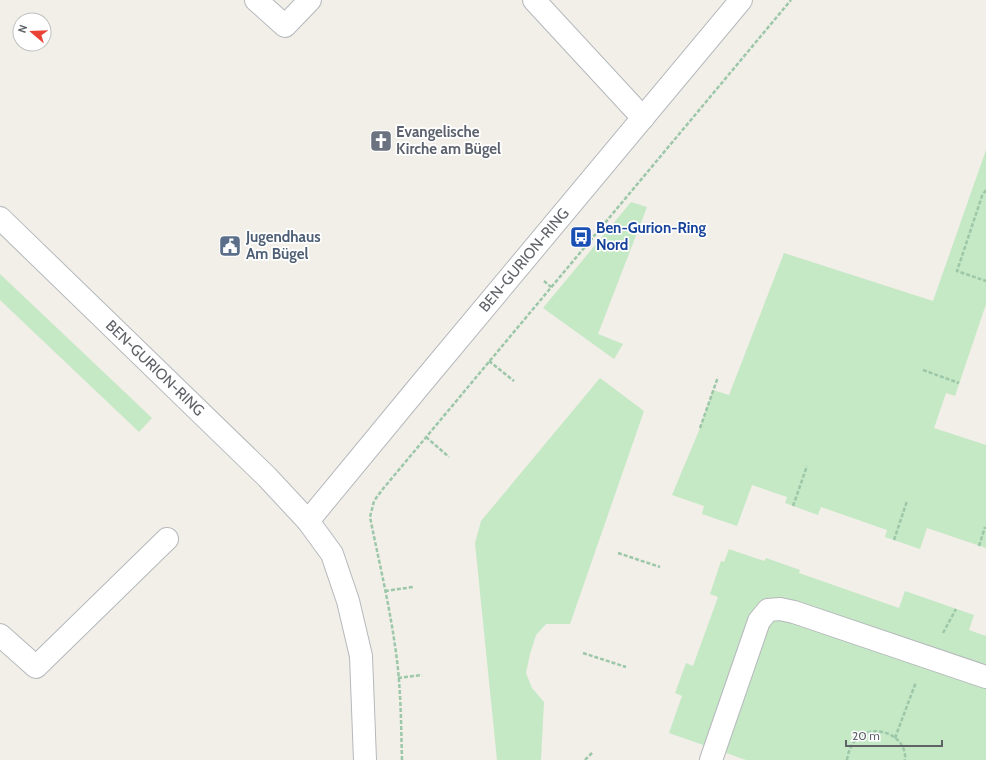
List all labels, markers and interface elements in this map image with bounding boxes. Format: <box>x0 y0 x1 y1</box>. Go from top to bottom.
north arrow <box>12 12 52 52</box>
text: N <box>15 23 30 35</box>
place label: Evangelische Kirche am Bügel <box>396 123 501 158</box>
church icon: Evangelische Kirche am Bügel <box>368 128 394 154</box>
street label: BEN-GURION-RING <box>475 204 573 316</box>
place label: Ben-Gurion-Ring Nord <box>596 219 707 254</box>
bus stop icon: Ben-Gurion-Ring Nord <box>568 224 594 250</box>
place label: Jugendhaus Am Bügel <box>245 228 321 263</box>
public building icon: Jugendhaus Am Bügel <box>217 233 243 259</box>
street label: BEN-GURION-RING <box>102 316 208 420</box>
scale bar <box>846 722 942 748</box>
text: 20 m <box>852 728 880 743</box>

